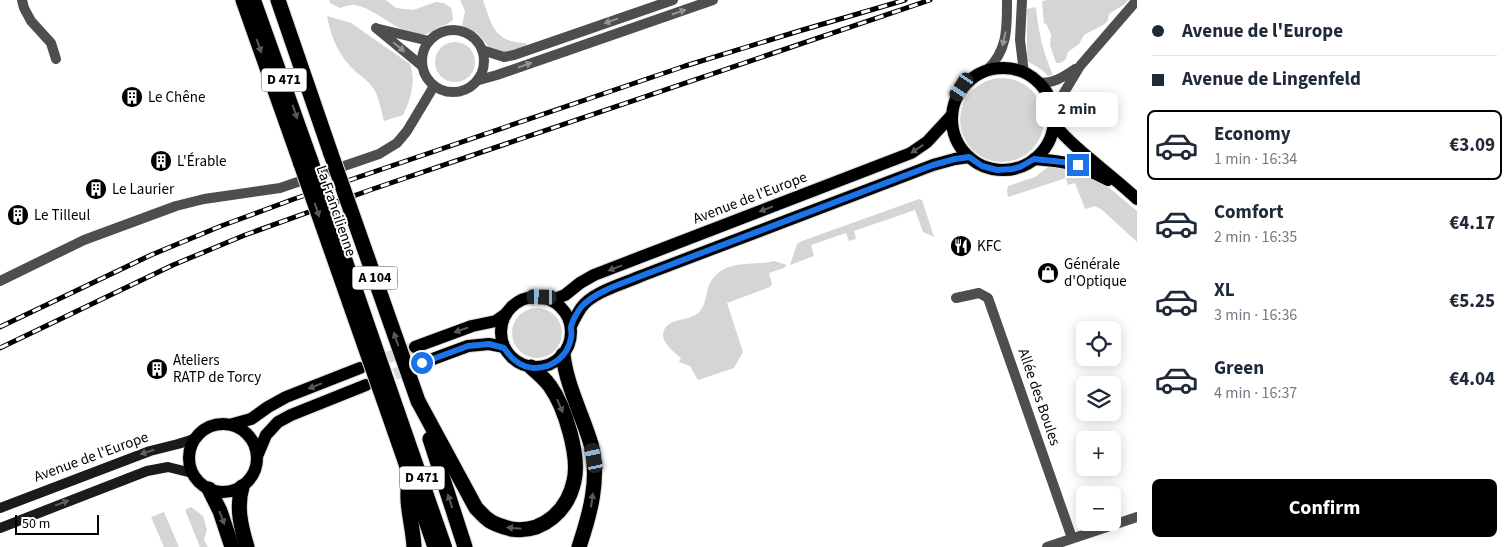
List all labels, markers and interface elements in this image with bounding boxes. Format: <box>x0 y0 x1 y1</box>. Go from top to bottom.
one-way arrow <box>671 8 686 15</box>
one-way arrow <box>603 18 618 26</box>
text: Avenue de l'Europe <box>1182 18 1343 45</box>
one-way arrow <box>1000 31 1008 46</box>
one-way arrow <box>255 39 263 54</box>
one-way arrow <box>392 42 405 53</box>
one-way arrow <box>518 61 533 69</box>
text: Avenue de Lingenfeld <box>1182 66 1361 93</box>
road number: D 471 <box>262 68 306 92</box>
car <box>947 70 976 104</box>
building icon: Le Chêne <box>120 85 144 109</box>
place label: Le Chêne <box>148 87 205 108</box>
callout: 2 min <box>1037 92 1119 128</box>
text: 2 min <box>1058 98 1096 120</box>
one-way arrow <box>291 105 299 120</box>
text: Economy <box>1214 121 1291 148</box>
icon: car <box>1154 123 1199 168</box>
text: €3.09 <box>1449 132 1495 159</box>
one-way arrow <box>910 144 923 153</box>
text: 1 min · 16:34 <box>1214 148 1297 170</box>
building icon: L'Érable <box>149 149 173 173</box>
place label: L'Érable <box>177 151 227 172</box>
route end <box>1067 154 1089 176</box>
street label: La Francilienne <box>311 163 361 259</box>
street label: Avenue de l'Europe <box>690 167 810 229</box>
building icon: Le Laurier <box>84 177 108 201</box>
place label: Le Laurier <box>112 179 175 200</box>
text: Comfort <box>1214 199 1284 226</box>
icon: car <box>1154 201 1199 246</box>
building icon: Le Tilleul <box>6 203 30 227</box>
one-way arrow <box>313 203 321 218</box>
place label: Le Tilleul <box>34 205 91 226</box>
one-way arrow <box>758 205 773 213</box>
text: €4.17 <box>1449 210 1495 237</box>
text: 2 min · 16:35 <box>1214 226 1297 248</box>
restaurant icon: KFC <box>949 234 973 258</box>
place label: KFC <box>977 236 1002 257</box>
place label: Générale d'Optique <box>1064 254 1127 292</box>
shop icon: Générale d'Optique <box>1036 261 1060 285</box>
one-way arrow <box>607 265 622 272</box>
road number: A 104 <box>352 266 398 290</box>
text: XL <box>1214 277 1235 304</box>
icon: car <box>1154 279 1199 324</box>
text: €5.25 <box>1449 288 1495 315</box>
car <box>526 289 557 305</box>
text: 3 min · 16:36 <box>1214 304 1297 326</box>
map controls <box>1076 321 1121 531</box>
button: locate <box>1076 321 1121 366</box>
one-way arrow <box>453 327 468 334</box>
one-way arrow <box>392 331 400 346</box>
street label: Allée des Boules <box>1013 346 1065 448</box>
place label: Ateliers RATP de Torcy <box>173 350 261 388</box>
route start <box>411 352 433 374</box>
text: Green <box>1214 355 1264 382</box>
building icon: Ateliers RATP de Torcy <box>145 357 169 381</box>
icon: car <box>1154 357 1199 402</box>
text: €4.04 <box>1449 366 1495 393</box>
button: layers <box>1076 376 1121 421</box>
text: 4 min · 16:37 <box>1214 382 1297 404</box>
one-way arrow <box>307 383 322 390</box>
one-way arrow <box>556 399 564 414</box>
street label: Avenue de l'Europe <box>31 427 151 487</box>
button: + <box>1076 431 1121 476</box>
car <box>583 442 604 474</box>
one-way arrow <box>140 449 155 456</box>
road number: D 471 <box>400 466 444 489</box>
button: Confirm <box>1152 479 1497 537</box>
button: − <box>1076 486 1121 531</box>
one-way arrow <box>588 492 596 508</box>
one-way arrow <box>446 493 454 508</box>
one-way arrow <box>54 499 69 506</box>
one-way arrow <box>219 510 226 525</box>
scale bar <box>15 512 99 535</box>
text: 50 m <box>22 514 50 534</box>
one-way arrow <box>506 524 522 532</box>

